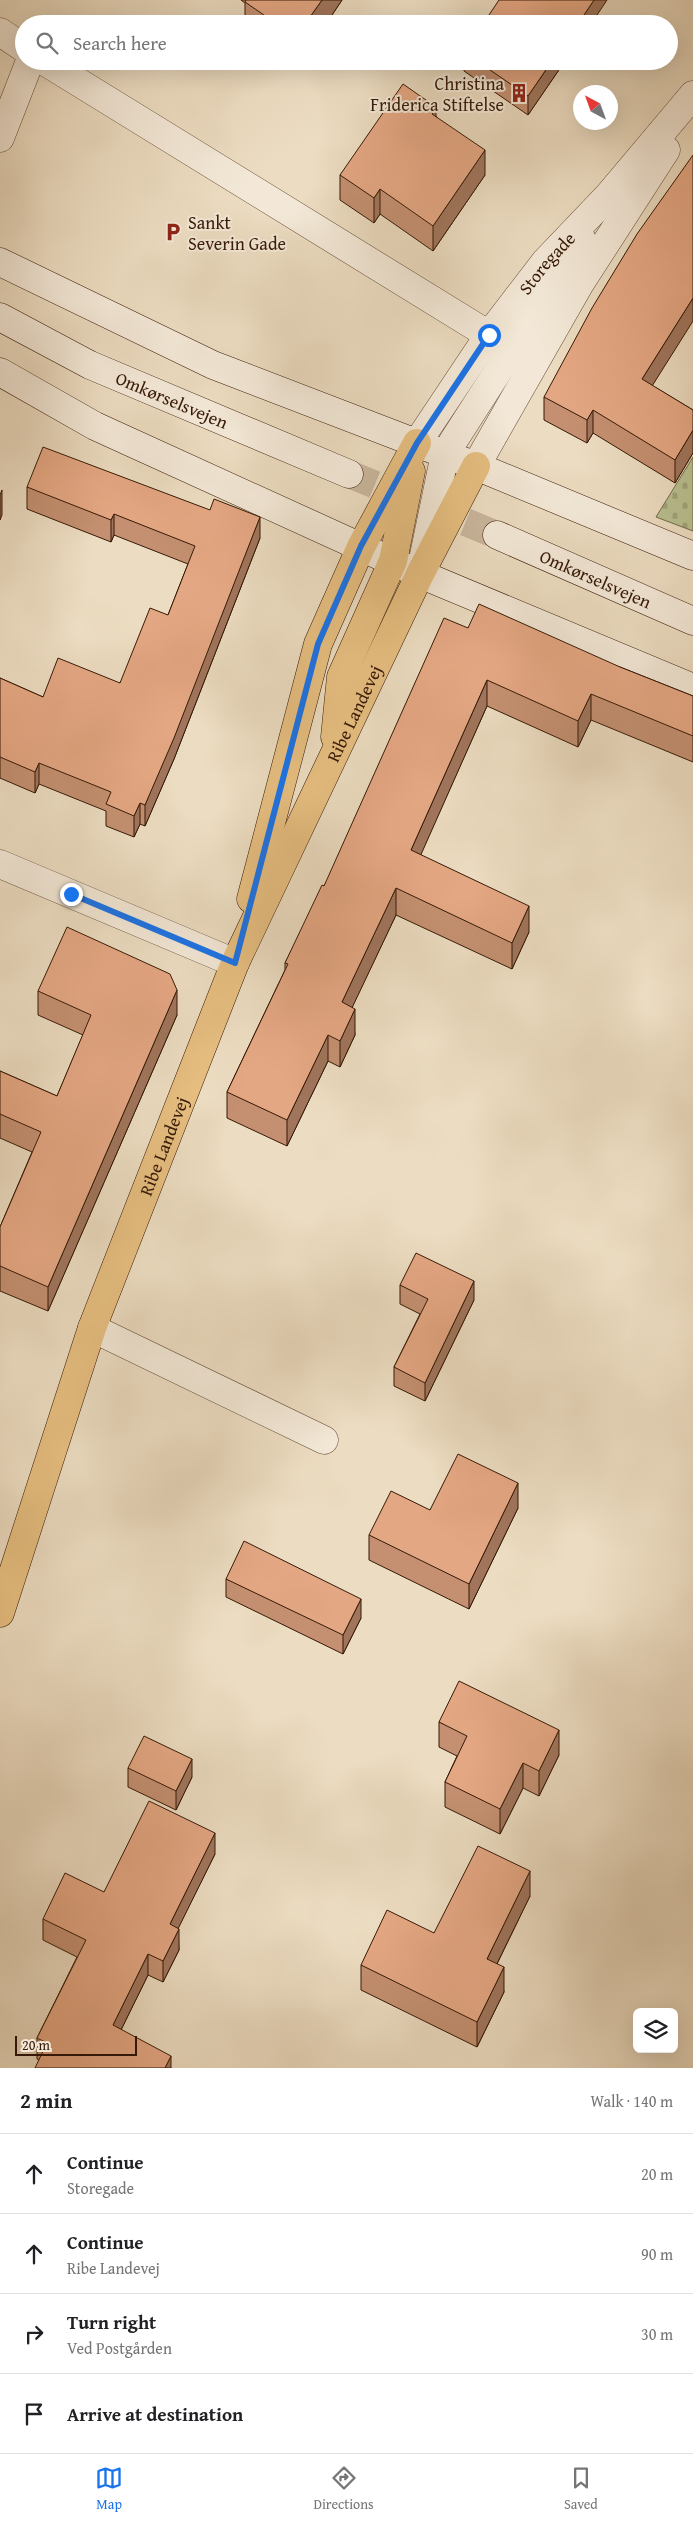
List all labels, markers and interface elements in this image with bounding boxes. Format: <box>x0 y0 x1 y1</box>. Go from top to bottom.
search box <box>15 15 678 70</box>
icon: search <box>33 29 61 57</box>
text: Search here <box>73 29 167 57</box>
place label: Christina Friderica Stiftelse <box>370 70 504 118</box>
building icon: Christina Friderica Stiftelse <box>508 82 530 104</box>
north arrow <box>573 85 618 130</box>
place label: Sankt Severin Gade <box>188 209 286 257</box>
parking icon: Sankt Severin Gade <box>162 221 184 243</box>
street label: Storegade <box>511 225 581 300</box>
route start <box>478 324 501 347</box>
street label: Omkørselsvejen <box>112 364 232 435</box>
street label: Omkørselsvejen <box>536 542 656 615</box>
street label: Ribe Landevej <box>319 660 388 766</box>
route end <box>60 883 83 906</box>
street label: Ribe Landevej <box>132 1092 195 1200</box>
map controls <box>633 2008 678 2053</box>
button: layers <box>633 2008 678 2053</box>
scale bar <box>15 2033 138 2056</box>
text: 20 m <box>22 2035 50 2055</box>
text: 2 min <box>20 2085 72 2116</box>
text: Walk · 140 m <box>590 2089 673 2113</box>
text: Continue <box>67 2148 144 2176</box>
icon: ahead <box>20 2160 48 2188</box>
text: 20 m <box>641 2162 673 2186</box>
text: Storegade <box>67 2176 134 2200</box>
text: Continue <box>67 2228 144 2256</box>
icon: ahead <box>20 2240 48 2268</box>
text: 90 m <box>641 2242 673 2266</box>
text: Ribe Landevej <box>67 2256 160 2280</box>
text: Turn right <box>67 2308 156 2336</box>
icon: right <box>20 2320 48 2348</box>
text: 30 m <box>641 2322 673 2346</box>
text: Ved Postgården <box>67 2336 172 2360</box>
icon: arrive <box>20 2400 48 2428</box>
text: Arrive at destination <box>67 2400 243 2428</box>
tab: Map <box>95 2464 123 2514</box>
tab: Directions <box>313 2464 374 2514</box>
tab: Saved <box>564 2464 598 2514</box>

